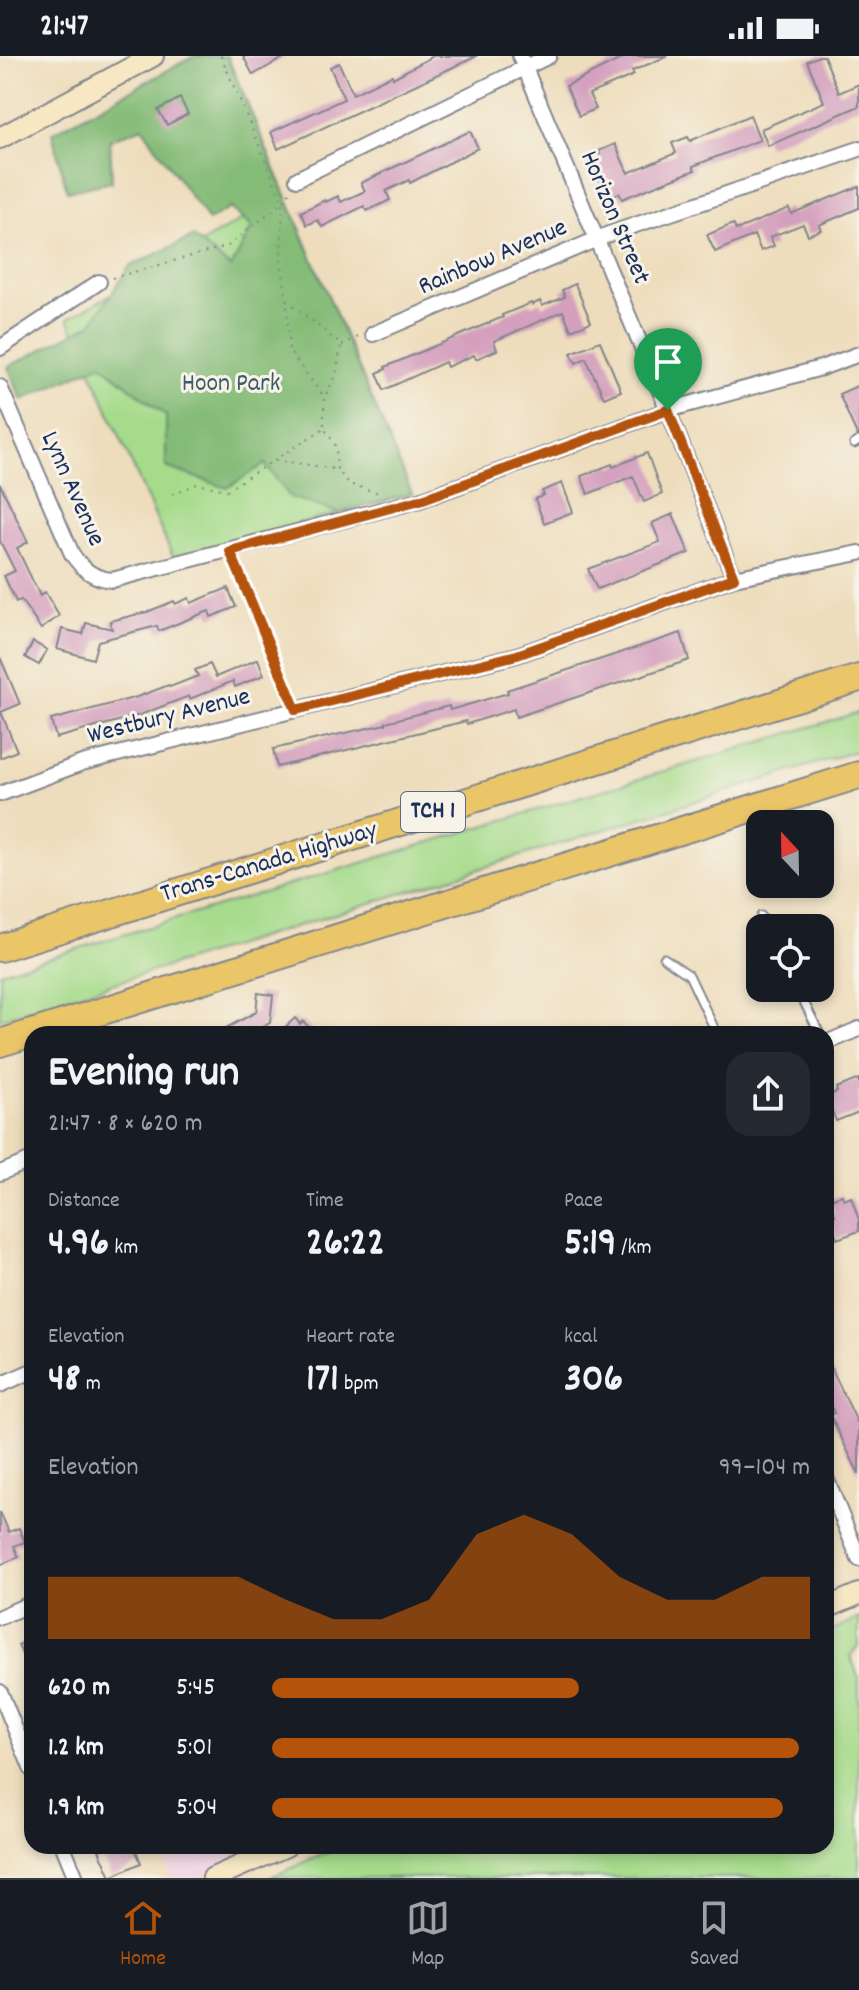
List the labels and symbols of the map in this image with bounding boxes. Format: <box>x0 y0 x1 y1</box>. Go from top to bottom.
street label: Horizon Street <box>569 145 659 291</box>
street label: Rainbow Avenue <box>413 210 573 306</box>
pin <box>634 328 702 410</box>
park label: Hoon Park <box>182 366 280 403</box>
street label: Lynn Avenue <box>30 426 114 552</box>
street label: Westbury Avenue <box>84 679 254 755</box>
road number: TCH 1 <box>401 792 465 832</box>
north arrow <box>746 810 834 898</box>
street label: Trans-Canada Highway <box>156 812 382 914</box>

